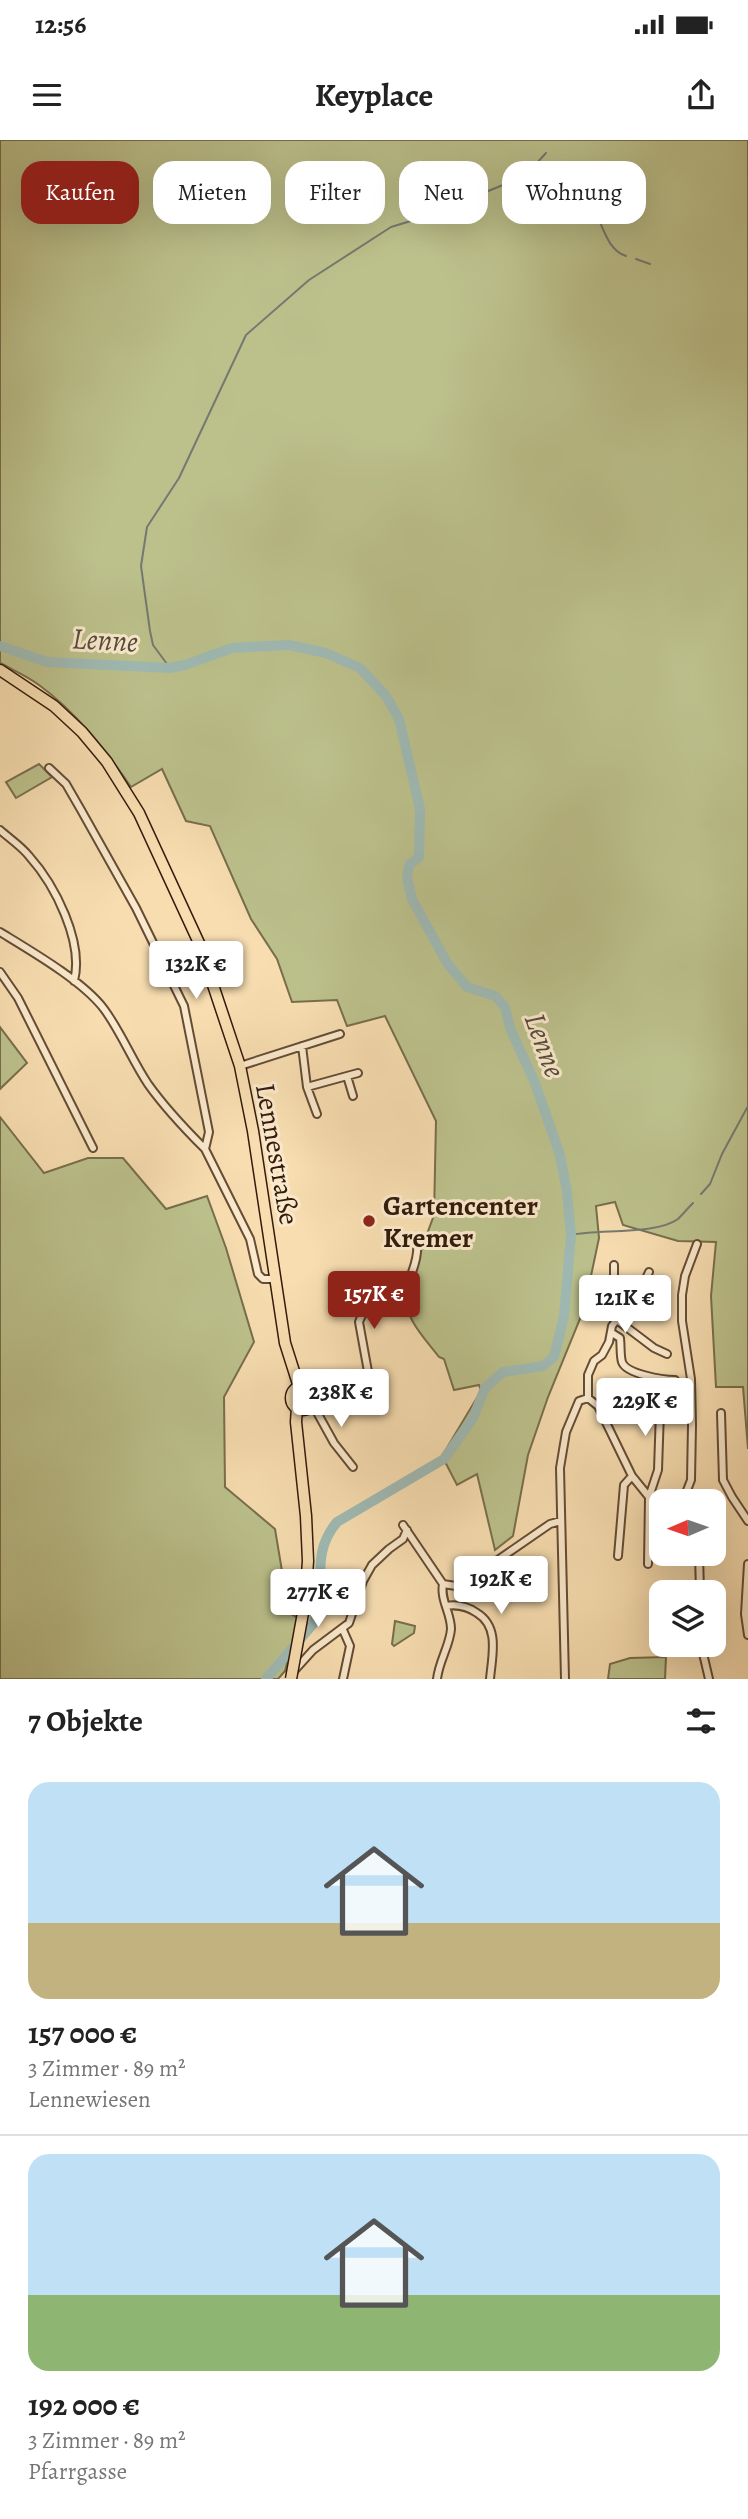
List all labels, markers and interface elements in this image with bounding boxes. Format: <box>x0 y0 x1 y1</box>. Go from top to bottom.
text: 12:56 <box>35 7 86 42</box>
text: Keyplace <box>315 73 433 117</box>
icon: menu <box>28 76 66 114</box>
icon: share <box>682 76 720 114</box>
chip: Kaufen <box>21 161 139 224</box>
chip: Mieten <box>153 161 271 224</box>
chip: Filter <box>285 161 385 224</box>
chip: Neu <box>399 161 488 224</box>
chip: Wohnung <box>502 161 646 224</box>
water label: Lenne <box>71 618 139 662</box>
pin: 132K € <box>139 942 253 1001</box>
text: 132K € <box>165 948 227 979</box>
water label: Lenne <box>515 1007 575 1083</box>
street label: Lennestraße <box>246 1080 308 1228</box>
place label: Gartencenter Kremer <box>383 1187 539 1257</box>
marker: Gartencenter Kremer <box>361 1213 377 1229</box>
pin: 157K € <box>317 1272 431 1331</box>
pin: 121K € <box>568 1276 682 1335</box>
text: 157K € <box>344 1278 404 1309</box>
text: 121K € <box>595 1282 655 1313</box>
pin: 238K € <box>284 1370 398 1429</box>
text: 238K € <box>309 1376 373 1407</box>
pin: 229K € <box>588 1378 702 1438</box>
text: 229K € <box>612 1385 678 1416</box>
north arrow <box>649 1489 726 1566</box>
map controls <box>649 1489 726 1657</box>
pin: 192K € <box>444 1556 558 1616</box>
text: 192K € <box>470 1563 532 1594</box>
pin: 277K € <box>261 1570 375 1629</box>
text: 277K € <box>286 1576 350 1607</box>
button: layers <box>649 1580 726 1657</box>
text: 7 Objekte <box>28 1701 143 1741</box>
icon: filters <box>682 1702 720 1740</box>
icon: home <box>311 1828 437 1954</box>
text: 157 000 € <box>28 2013 137 2053</box>
text: 3 Zimmer · 89 m² <box>28 2053 186 2084</box>
text: Lennewiesen <box>28 2084 151 2115</box>
icon: home <box>311 2200 437 2326</box>
text: 192 000 € <box>28 2385 140 2425</box>
text: 3 Zimmer · 89 m² <box>28 2425 186 2456</box>
text: Pfarrgasse <box>28 2456 127 2487</box>

